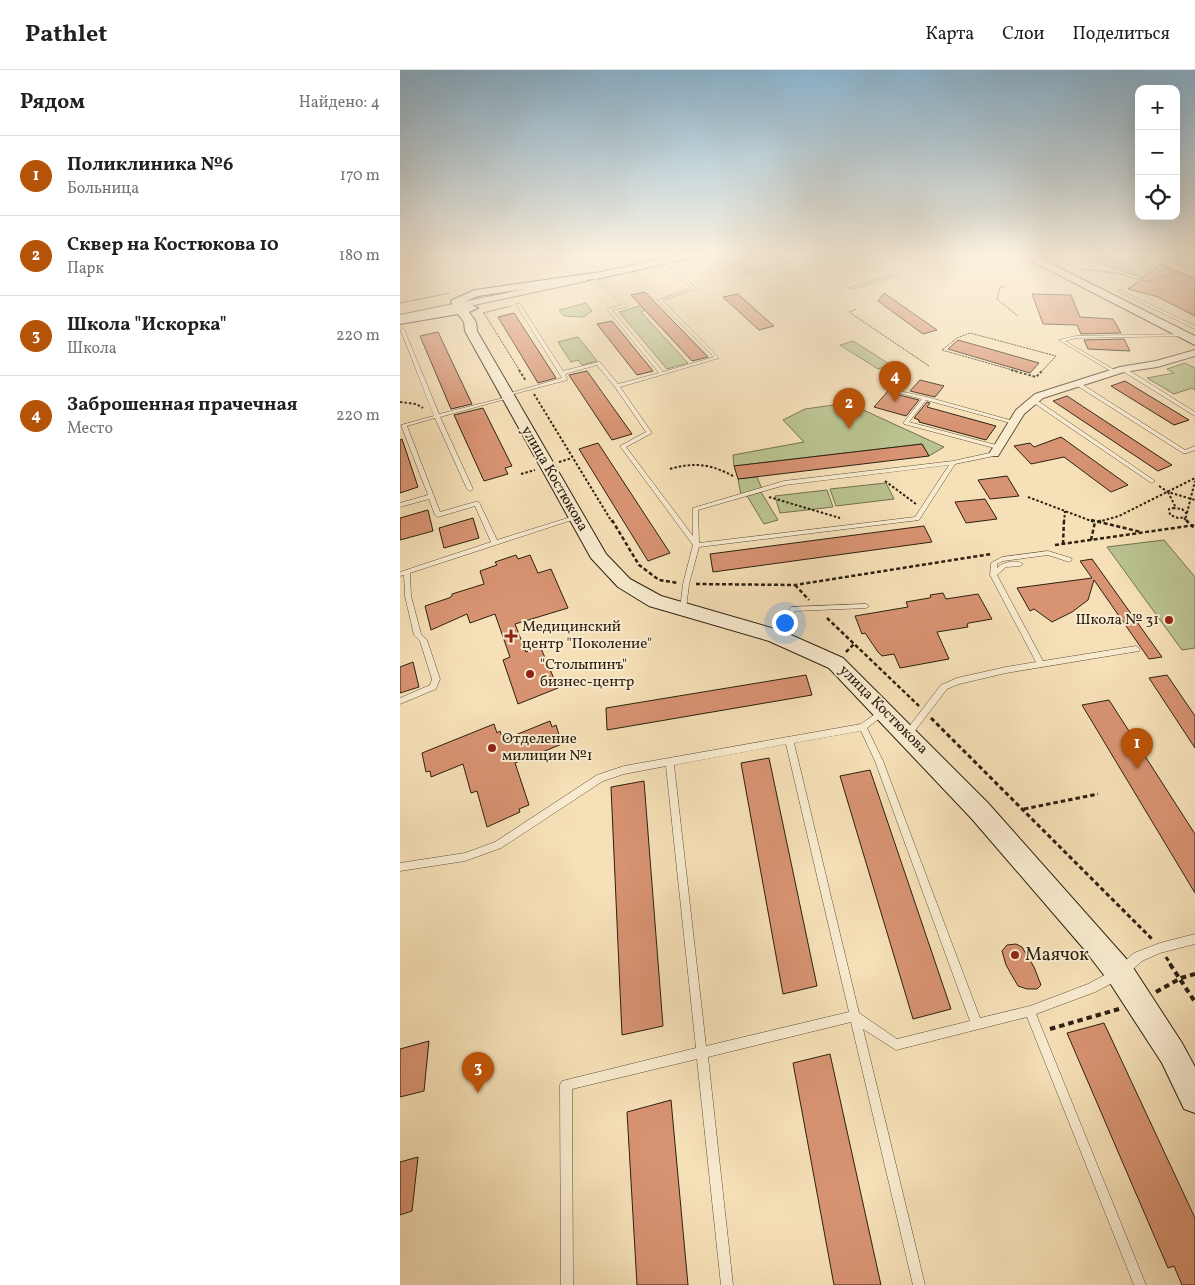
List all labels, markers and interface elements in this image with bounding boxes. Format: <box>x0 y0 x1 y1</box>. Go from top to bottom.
text: Pathlet <box>25 18 107 52</box>
text: Карта <box>926 22 974 47</box>
text: Слои <box>1002 22 1044 47</box>
text: Поделиться <box>1072 22 1170 47</box>
map controls <box>1135 85 1180 220</box>
button: + <box>1135 85 1180 130</box>
text: Рядом <box>20 88 85 117</box>
text: Найдено: 4 <box>299 92 380 114</box>
button: − <box>1135 130 1180 175</box>
text: Поликлиника №6 <box>67 152 233 178</box>
text: 1 <box>33 165 39 187</box>
text: 170 m <box>340 165 380 187</box>
button: locate <box>1135 175 1180 220</box>
text: Больница <box>67 178 139 200</box>
text: Сквер на Костюкова 10 <box>67 232 279 258</box>
text: 2 <box>32 245 40 267</box>
text: 180 m <box>339 245 380 267</box>
text: Парк <box>67 258 104 280</box>
text: Школа "Искорка" <box>67 312 227 338</box>
text: 3 <box>32 325 40 347</box>
text: 220 m <box>336 325 380 347</box>
text: Школа <box>67 338 117 360</box>
pin: 4 <box>879 361 911 402</box>
pin: 2 <box>833 388 865 429</box>
text: Заброшенная прачечная <box>67 392 298 418</box>
text: 4 <box>31 405 41 427</box>
text: 220 m <box>336 405 380 427</box>
text: Место <box>67 418 113 440</box>
street label: улица Костюкова <box>515 422 593 536</box>
your location <box>772 610 798 636</box>
place label: Школа № 31 <box>1075 610 1159 631</box>
marker: Школа № 31 <box>1163 614 1175 626</box>
place label: Медицинский центр "Поколение" <box>522 617 652 655</box>
marker: Медицинский центр "Поколение" <box>504 629 518 643</box>
place label: "Столыпинъ" бизнес-центр <box>540 655 634 693</box>
street label: улица Костюкова <box>834 661 932 759</box>
marker: "Столыпинъ" бизнес-центр <box>524 668 536 680</box>
pin: 1 <box>1121 728 1153 769</box>
place label: Отделение милиции №1 <box>502 729 593 767</box>
marker: Отделение милиции №1 <box>486 742 498 754</box>
place label: Маячок <box>1025 943 1089 968</box>
marker: Маячок <box>1009 949 1021 961</box>
pin: 3 <box>462 1052 494 1093</box>

